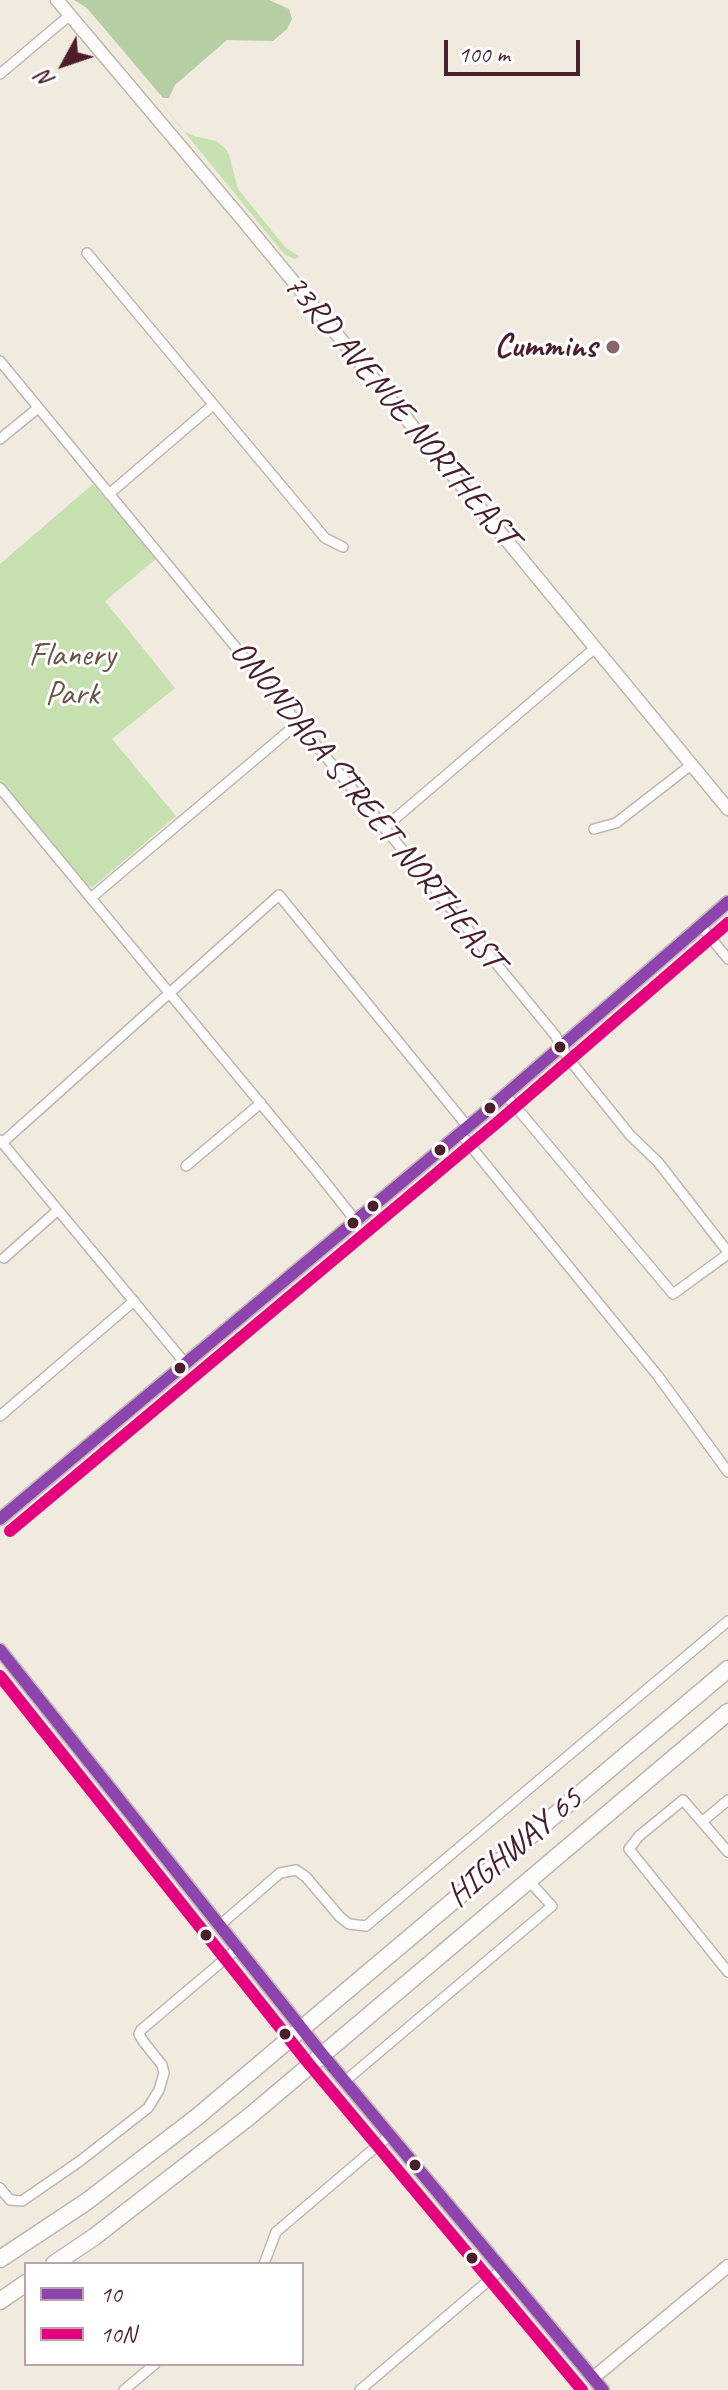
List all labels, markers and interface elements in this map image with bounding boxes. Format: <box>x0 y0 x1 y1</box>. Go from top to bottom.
north arrow <box>24 24 104 104</box>
scale bar <box>448 24 584 74</box>
text: 100 m <box>458 39 510 69</box>
text: N <box>31 65 61 94</box>
street label: 73RD AVENUE NORTHEAST <box>274 266 526 556</box>
place label: Cummins <box>494 327 597 367</box>
marker: Cummins <box>604 338 622 356</box>
street label: ONONDAGA STREET NORTHEAST <box>220 633 512 979</box>
park label: Flanery Park <box>29 636 115 716</box>
unlabelled marker <box>552 1039 568 1055</box>
unlabelled marker <box>482 1100 498 1116</box>
unlabelled marker <box>432 1142 448 1158</box>
unlabelled marker <box>365 1198 381 1214</box>
unlabelled marker <box>345 1215 361 1231</box>
unlabelled marker <box>172 1360 188 1376</box>
street label: HIGHWAY 65 <box>439 1779 591 1917</box>
unlabelled marker <box>198 1927 214 1943</box>
unlabelled marker <box>277 2026 293 2042</box>
unlabelled marker <box>407 2157 423 2173</box>
unlabelled marker <box>464 2250 480 2266</box>
legend <box>24 2262 304 2366</box>
text: 10 <box>100 2279 122 2309</box>
text: 10N <box>100 2319 136 2349</box>

